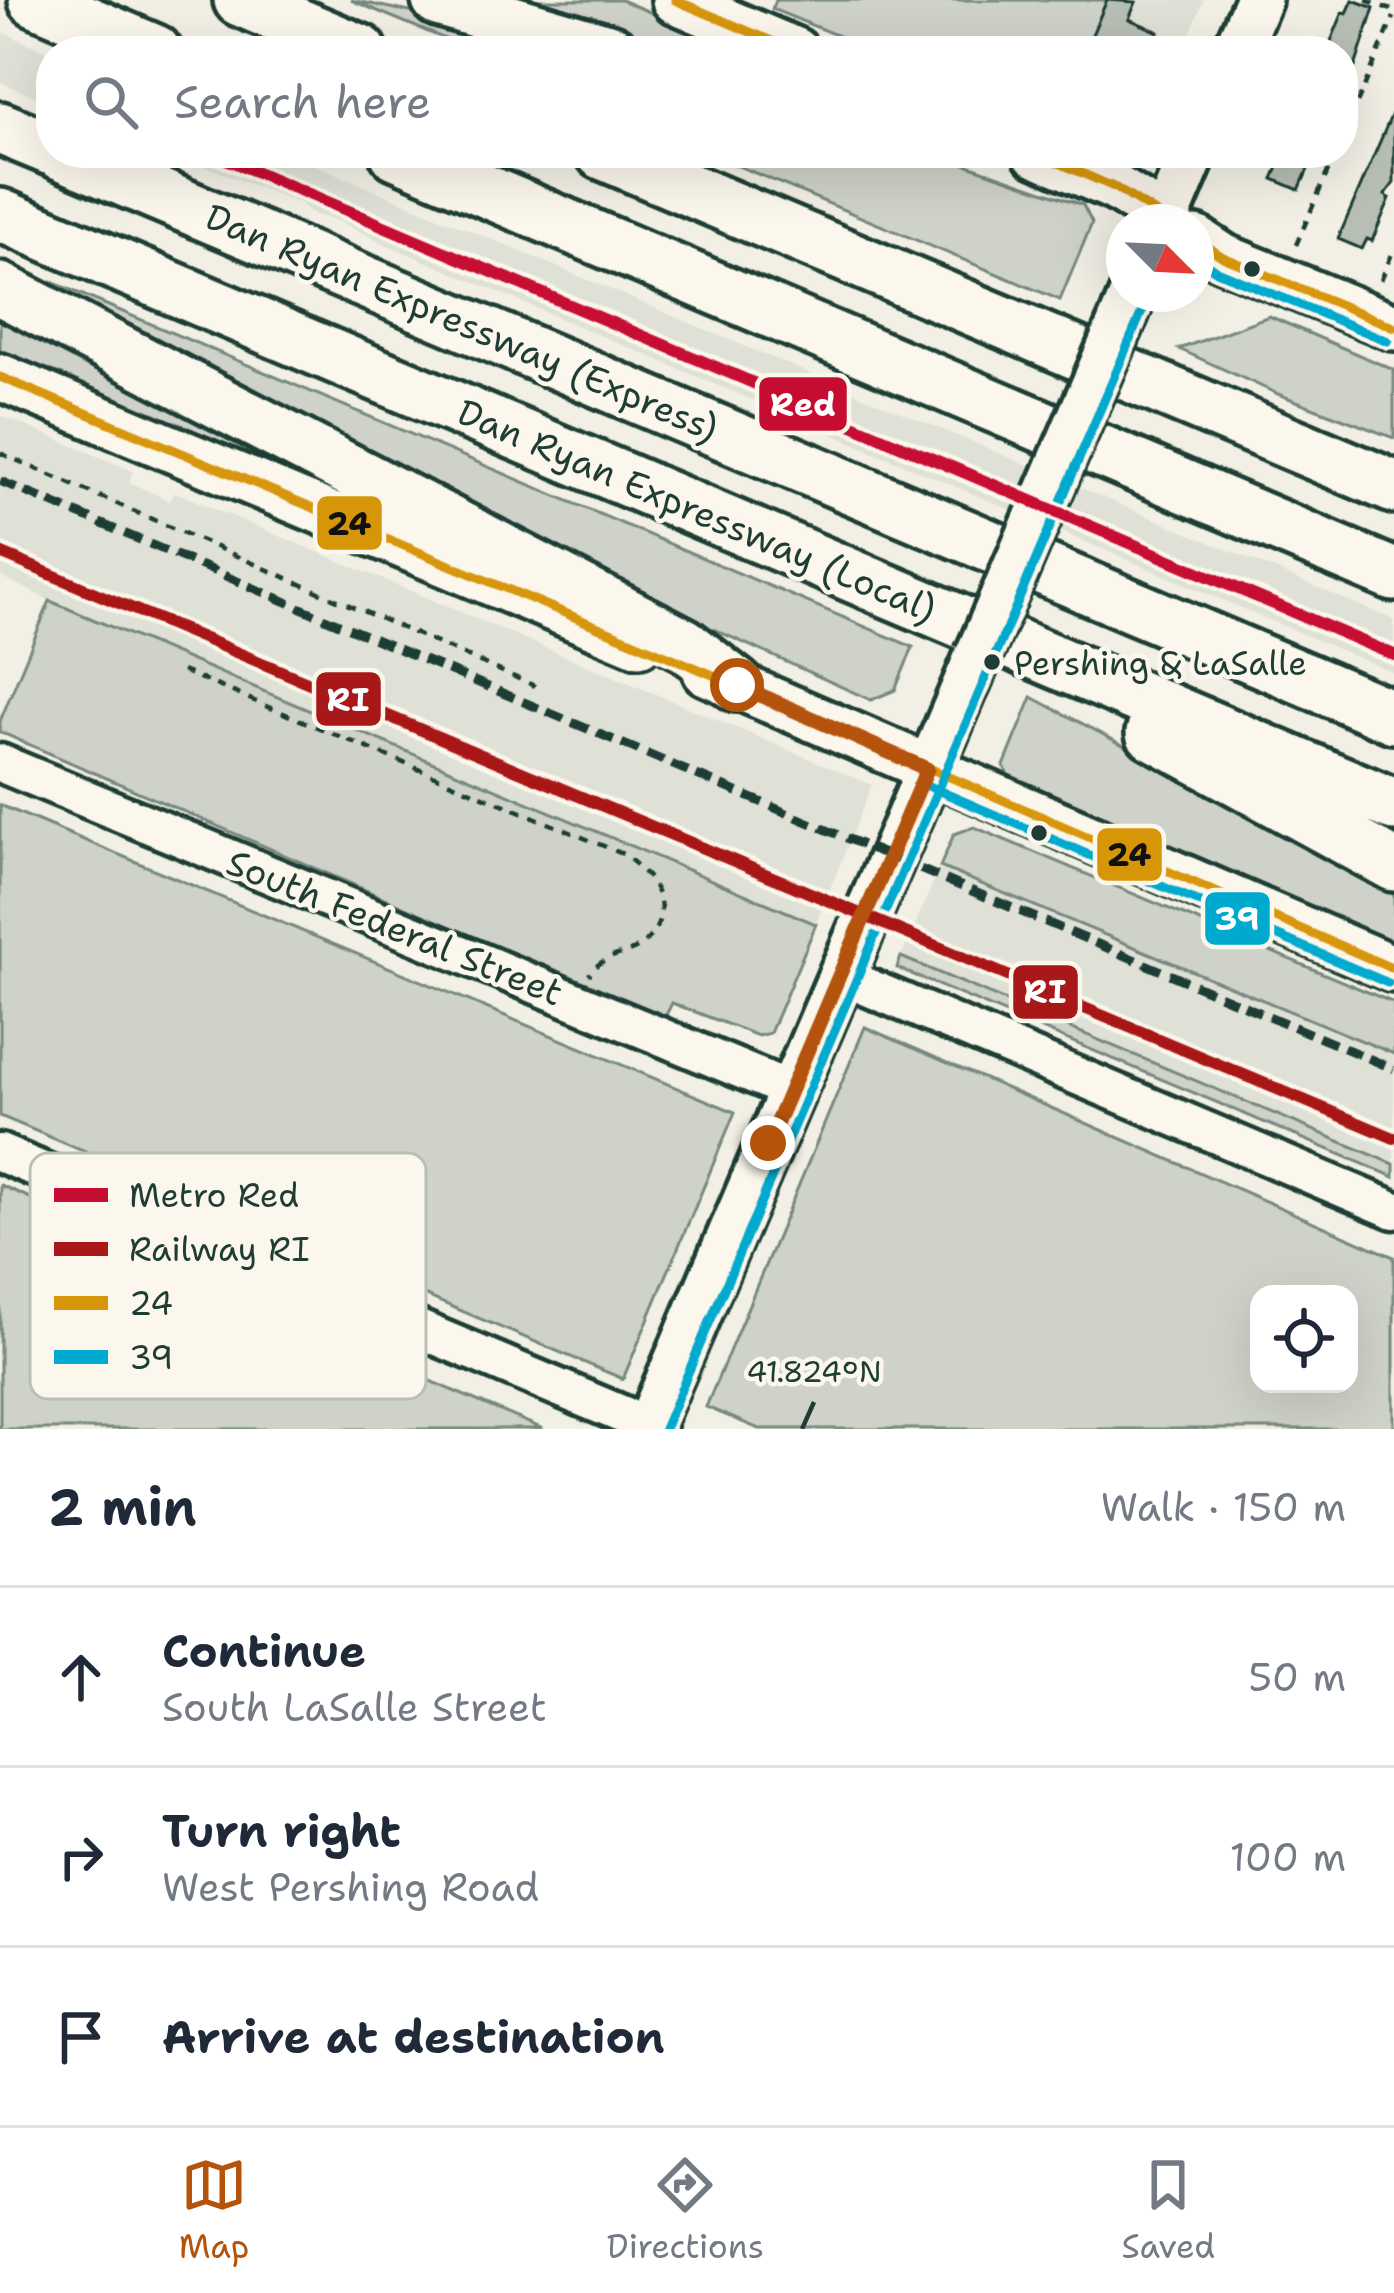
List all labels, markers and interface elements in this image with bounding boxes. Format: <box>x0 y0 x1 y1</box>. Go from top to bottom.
search box <box>36 36 1358 168</box>
icon: search <box>78 69 144 135</box>
text: Search here <box>174 72 431 132</box>
street label: Dan Ryan Expressway (Express) <box>198 192 726 453</box>
north arrow <box>1106 204 1214 312</box>
unlabelled marker <box>1241 258 1263 280</box>
line badge: Red <box>757 375 849 433</box>
text: Red <box>770 382 836 427</box>
street label: Dan Ryan Expressway (Local) <box>450 387 944 634</box>
line badge: 24 <box>315 494 384 552</box>
text: 24 <box>327 501 371 546</box>
place label: Pershing & LaSalle <box>1014 641 1307 686</box>
marker: Pershing & LaSalle <box>981 651 1003 673</box>
route start <box>710 658 764 712</box>
line badge: RI <box>314 670 383 728</box>
text: RI <box>326 677 370 722</box>
unlabelled marker <box>1028 822 1050 844</box>
line badge: 24 <box>1095 826 1164 883</box>
text: 24 <box>1107 832 1151 877</box>
street label: South Federal Street <box>219 838 570 1017</box>
line badge: 39 <box>1203 890 1272 947</box>
text: 39 <box>1214 896 1260 941</box>
line badge: RI <box>1011 963 1080 1021</box>
text: RI <box>1023 969 1067 1014</box>
route end <box>741 1116 795 1170</box>
legend <box>30 1153 426 1399</box>
text: Metro Red <box>129 1173 299 1218</box>
text: Railway RI <box>129 1227 310 1272</box>
text: 24 <box>129 1281 173 1326</box>
map controls <box>1250 1285 1358 1393</box>
button: locate <box>1250 1285 1358 1393</box>
text: 39 <box>129 1335 173 1380</box>
text: 41.824°N <box>746 1351 882 1392</box>
text: 2 min <box>48 1473 197 1541</box>
text: Walk · 150 m <box>1101 1481 1346 1533</box>
text: Continue <box>162 1621 366 1681</box>
icon: ahead <box>48 1644 114 1710</box>
text: 50 m <box>1248 1651 1346 1703</box>
text: South LaSalle Street <box>162 1681 547 1733</box>
text: Turn right <box>162 1801 401 1861</box>
icon: right <box>48 1824 114 1890</box>
text: 100 m <box>1230 1831 1346 1883</box>
text: West Pershing Road <box>162 1861 539 1913</box>
icon: arrive <box>48 2004 114 2070</box>
text: Arrive at destination <box>162 2007 665 2067</box>
tab: Map <box>179 2152 249 2269</box>
tab: Directions <box>607 2152 764 2269</box>
tab: Saved <box>1122 2152 1215 2269</box>

